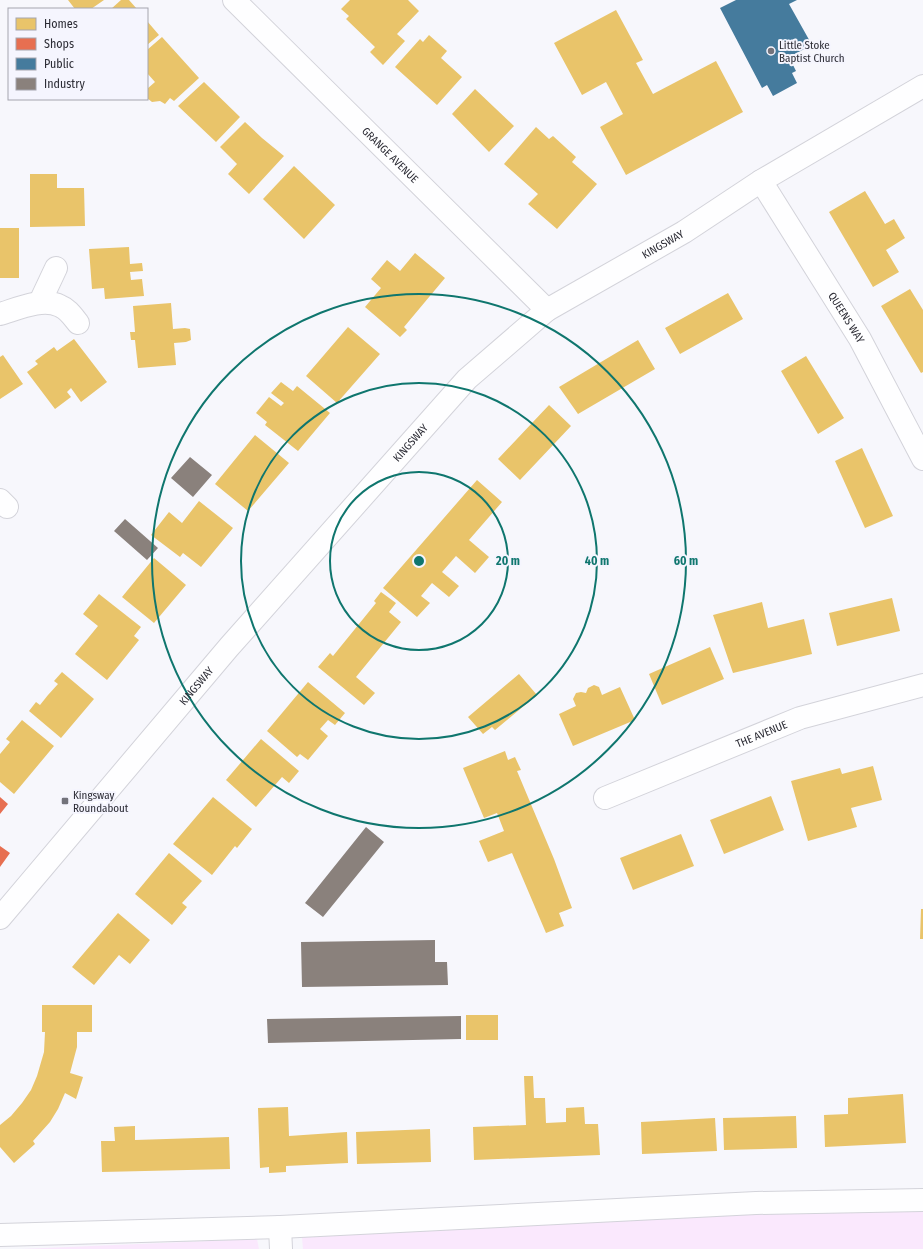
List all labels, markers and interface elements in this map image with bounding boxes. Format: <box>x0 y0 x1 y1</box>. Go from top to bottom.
legend <box>8 8 148 100</box>
text: Homes <box>44 17 78 31</box>
text: Shops <box>44 37 74 51</box>
place label: Little Stoke Baptist Church <box>779 39 845 65</box>
marker: Little Stoke Baptist Church <box>766 46 776 56</box>
text: Public <box>44 57 74 71</box>
text: Industry <box>44 77 85 91</box>
street label: GRANGE AVENUE <box>360 124 421 185</box>
street label: KINGSWAY <box>639 227 686 261</box>
street label: QUEENS WAY <box>826 290 868 345</box>
street label: KINGSWAY <box>390 421 431 464</box>
centre of rings <box>412 554 426 568</box>
text: 20 m <box>495 554 520 568</box>
text: 40 m <box>585 554 609 568</box>
text: 60 m <box>674 554 698 568</box>
street label: KINGSWAY <box>176 664 216 708</box>
street label: THE AVENUE <box>734 718 789 750</box>
place label: Kingsway Roundabout <box>73 789 129 815</box>
marker: Kingsway Roundabout <box>60 796 70 806</box>

